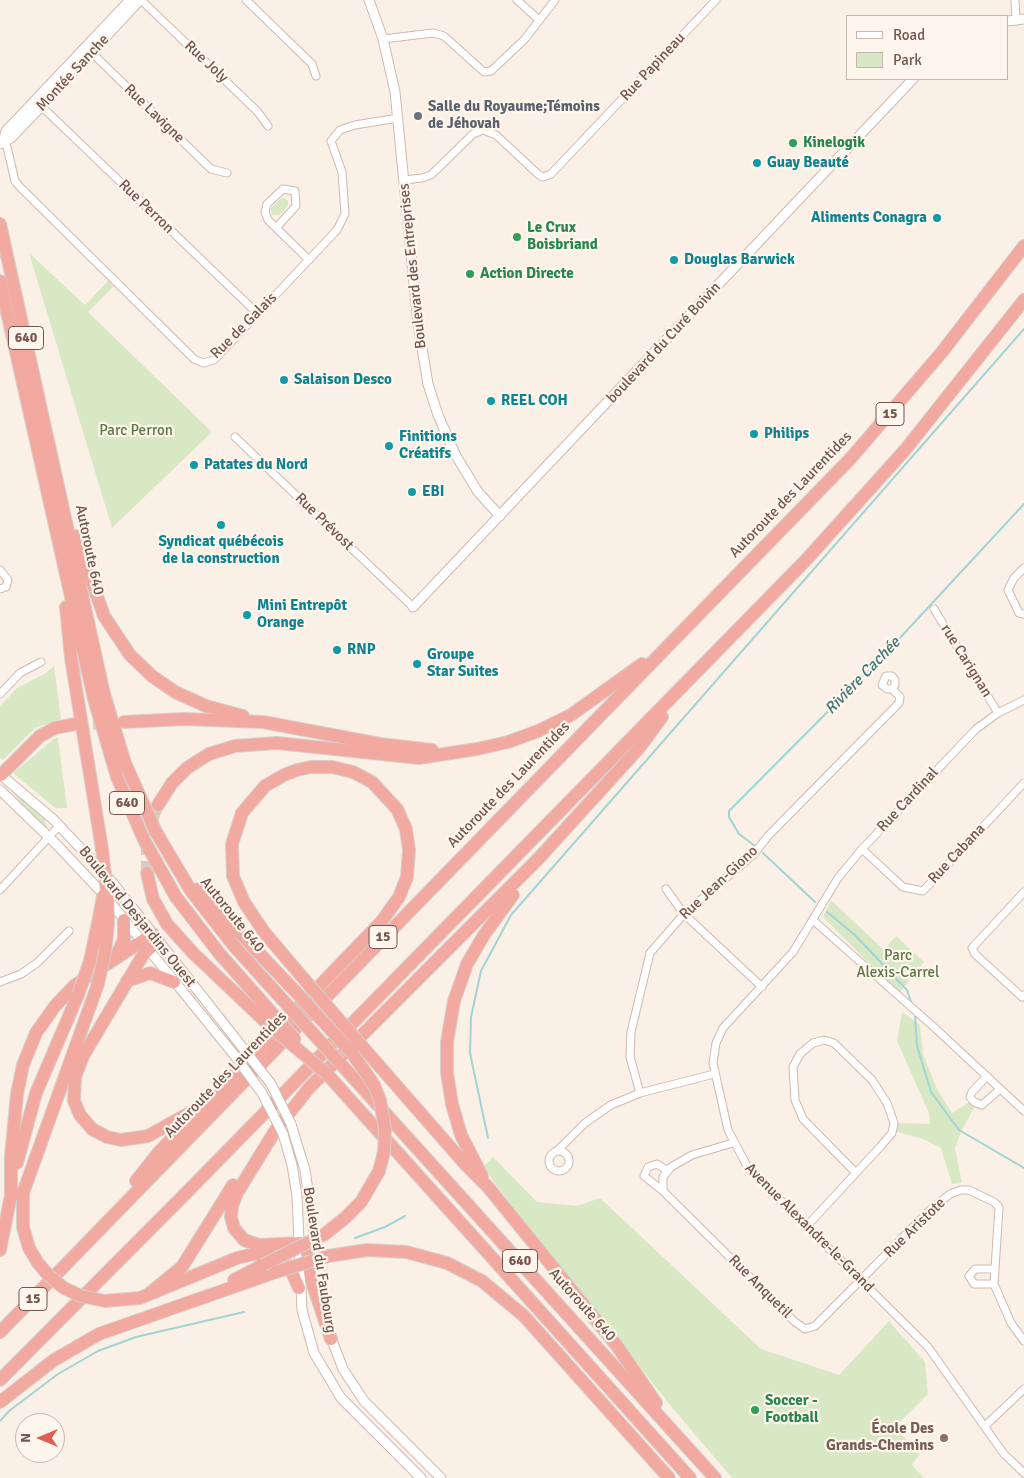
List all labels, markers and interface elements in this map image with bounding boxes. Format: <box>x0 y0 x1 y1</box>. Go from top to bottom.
legend <box>846 15 1009 80</box>
text: Road <box>893 26 925 44</box>
street label: Rue Papineau <box>617 29 689 105</box>
street label: Montée Sanche <box>33 31 113 115</box>
street label: Rue Joly <box>180 37 232 87</box>
text: Park <box>893 51 922 69</box>
street label: Rue Lavigne <box>120 81 188 147</box>
place label: Salle du Royaume;Témoins de Jéhovah <box>428 98 600 133</box>
marker: Salle du Royaume;Témoins de Jéhovah <box>412 110 424 122</box>
place label: Kinelogik <box>803 134 865 152</box>
marker: Kinelogik <box>787 137 799 149</box>
place label: Guay Beauté <box>767 154 849 172</box>
marker: Guay Beauté <box>751 157 763 169</box>
street label: Rue Perron <box>115 176 177 238</box>
street label: Boulevard des Entreprises <box>395 182 431 350</box>
place label: Aliments Conagra <box>811 209 927 227</box>
marker: Aliments Conagra <box>931 212 943 224</box>
place label: Le Crux Boisbriand <box>527 219 598 254</box>
marker: Le Crux Boisbriand <box>511 231 523 243</box>
place label: Douglas Barwick <box>684 251 795 269</box>
marker: Douglas Barwick <box>668 254 680 266</box>
place label: Action Directe <box>480 265 574 283</box>
marker: Action Directe <box>464 268 476 280</box>
street label: boulevard du Curé Boivin <box>603 279 725 407</box>
street label: Rue de Galais <box>207 289 281 363</box>
road number: 640 <box>8 326 44 349</box>
place label: Salaison Desco <box>294 371 392 389</box>
marker: Salaison Desco <box>278 374 290 386</box>
place label: REEL COH <box>501 392 568 410</box>
marker: REEL COH <box>485 395 497 407</box>
road number: 15 <box>876 402 904 426</box>
park label: Parc Perron <box>99 422 173 440</box>
place label: Philips <box>764 425 809 443</box>
place label: Finitions Créatifs <box>399 428 457 463</box>
street label: Autoroute des Laurentides <box>726 428 856 562</box>
marker: Philips <box>748 428 760 440</box>
marker: Finitions Créatifs <box>383 440 395 452</box>
place label: Patates du Nord <box>204 456 308 474</box>
marker: Patates du Nord <box>188 459 200 471</box>
place label: EBI <box>422 483 445 501</box>
marker: EBI <box>406 486 418 498</box>
street label: Rue Prévost <box>291 490 357 554</box>
street label: Autoroute 640 <box>71 503 107 597</box>
marker: Syndicat québécois de la construction <box>215 519 227 531</box>
place label: Syndicat québécois de la construction <box>158 533 284 568</box>
place label: Mini Entrepôt Orange <box>257 597 347 632</box>
marker: Mini Entrepôt Orange <box>241 609 253 621</box>
street label: rue Carignan <box>936 621 996 701</box>
water label: Rivière Cachée <box>821 633 905 719</box>
place label: RNP <box>347 641 375 659</box>
marker: RNP <box>331 644 343 656</box>
place label: Groupe Star Suites <box>427 646 498 681</box>
marker: Groupe Star Suites <box>411 658 423 670</box>
street label: Autoroute des Laurentides <box>444 718 574 852</box>
street label: Rue Cardinal <box>874 764 942 836</box>
road number: 640 <box>110 791 144 814</box>
street label: Rue Cabana <box>925 820 989 888</box>
street label: Rue Jean-Giono <box>676 842 762 924</box>
street label: Boulevard Desjardins Ouest <box>75 843 199 991</box>
street label: Autoroute 640 <box>196 874 268 956</box>
road number: 15 <box>369 926 397 949</box>
park label: Parc Alexis-Carrel <box>857 947 939 982</box>
street label: Autoroute des Laurentides <box>161 1008 291 1142</box>
street label: Avenue Alexandre-le-Grand <box>741 1160 877 1296</box>
street label: Boulevard du Faubourg <box>299 1186 339 1334</box>
street label: Rue Aristote <box>880 1194 950 1262</box>
road number: 640 <box>502 1250 538 1272</box>
street label: Rue Anquetil <box>724 1251 796 1323</box>
street label: Autoroute 640 <box>545 1265 619 1345</box>
road number: 15 <box>19 1288 47 1310</box>
place label: Soccer - Football <box>765 1392 819 1427</box>
marker: Soccer - Football <box>749 1404 761 1416</box>
north arrow <box>15 1413 65 1463</box>
place label: École Des Grands-Chemins <box>826 1420 934 1455</box>
marker: École Des Grands-Chemins <box>938 1432 950 1444</box>
text: N <box>17 1433 34 1443</box>

